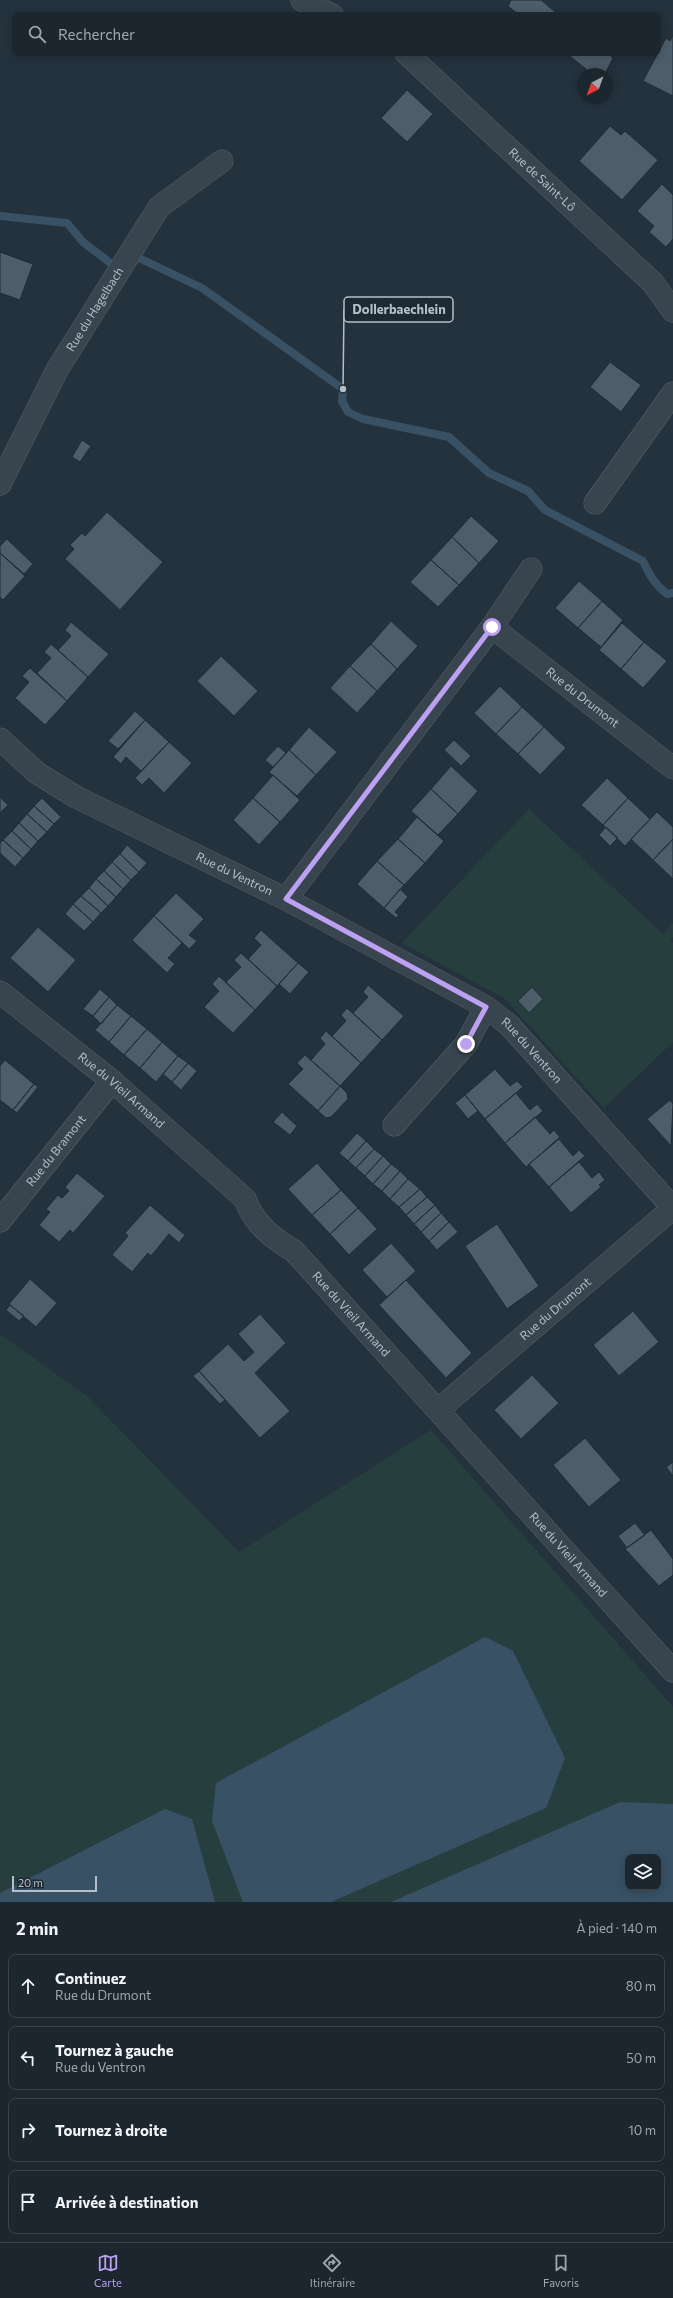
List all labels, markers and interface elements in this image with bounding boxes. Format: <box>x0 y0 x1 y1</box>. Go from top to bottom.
search box <box>12 12 661 56</box>
icon: search <box>26 23 48 45</box>
text: Rechercher <box>58 25 135 43</box>
north arrow <box>577 68 613 104</box>
street label: Rue de Saint-Lô <box>506 144 579 214</box>
street label: Rue du Hagelbach <box>63 264 126 353</box>
callout: Dollerbaechlein <box>344 297 453 322</box>
text: Dollerbaechlein <box>352 301 446 317</box>
route start <box>483 618 501 636</box>
street label: Rue du Drumont <box>544 664 623 730</box>
street label: Rue du Ventron <box>194 848 275 898</box>
street label: Rue du Ventron <box>499 1014 566 1085</box>
route end <box>457 1035 475 1053</box>
street label: Rue du Vieil Armand <box>76 1049 168 1130</box>
street label: Rue du Bramont <box>23 1112 88 1189</box>
street label: Rue du Vieil Armand <box>310 1268 394 1359</box>
street label: Rue du Drumont <box>517 1274 593 1343</box>
street label: Rue du Vieil Armand <box>527 1509 611 1599</box>
map controls <box>625 1854 661 1890</box>
button: layers <box>625 1854 661 1890</box>
scale bar <box>12 1874 97 1893</box>
text: 20 m <box>18 1876 43 1889</box>
text: 2 min <box>16 1918 58 1939</box>
text: À pied · 140 m <box>576 1920 657 1936</box>
text: Continuez <box>55 1969 126 1987</box>
icon: ahead <box>17 1975 39 1997</box>
text: 80 m <box>626 1978 656 1994</box>
text: Rue du Drumont <box>55 1987 151 2003</box>
text: Tournez à gauche <box>55 2041 174 2059</box>
icon: left <box>17 2047 39 2069</box>
text: 50 m <box>626 2050 656 2066</box>
text: Rue du Ventron <box>55 2059 145 2075</box>
icon: right <box>17 2119 39 2141</box>
text: Tournez à droite <box>55 2121 167 2139</box>
text: 10 m <box>628 2122 656 2138</box>
icon: arrive <box>17 2191 39 2213</box>
text: Arrivée à destination <box>55 2193 198 2211</box>
tab: Carte <box>94 2252 122 2289</box>
tab: Itinéraire <box>310 2252 355 2289</box>
tab: Favoris <box>543 2252 579 2289</box>

